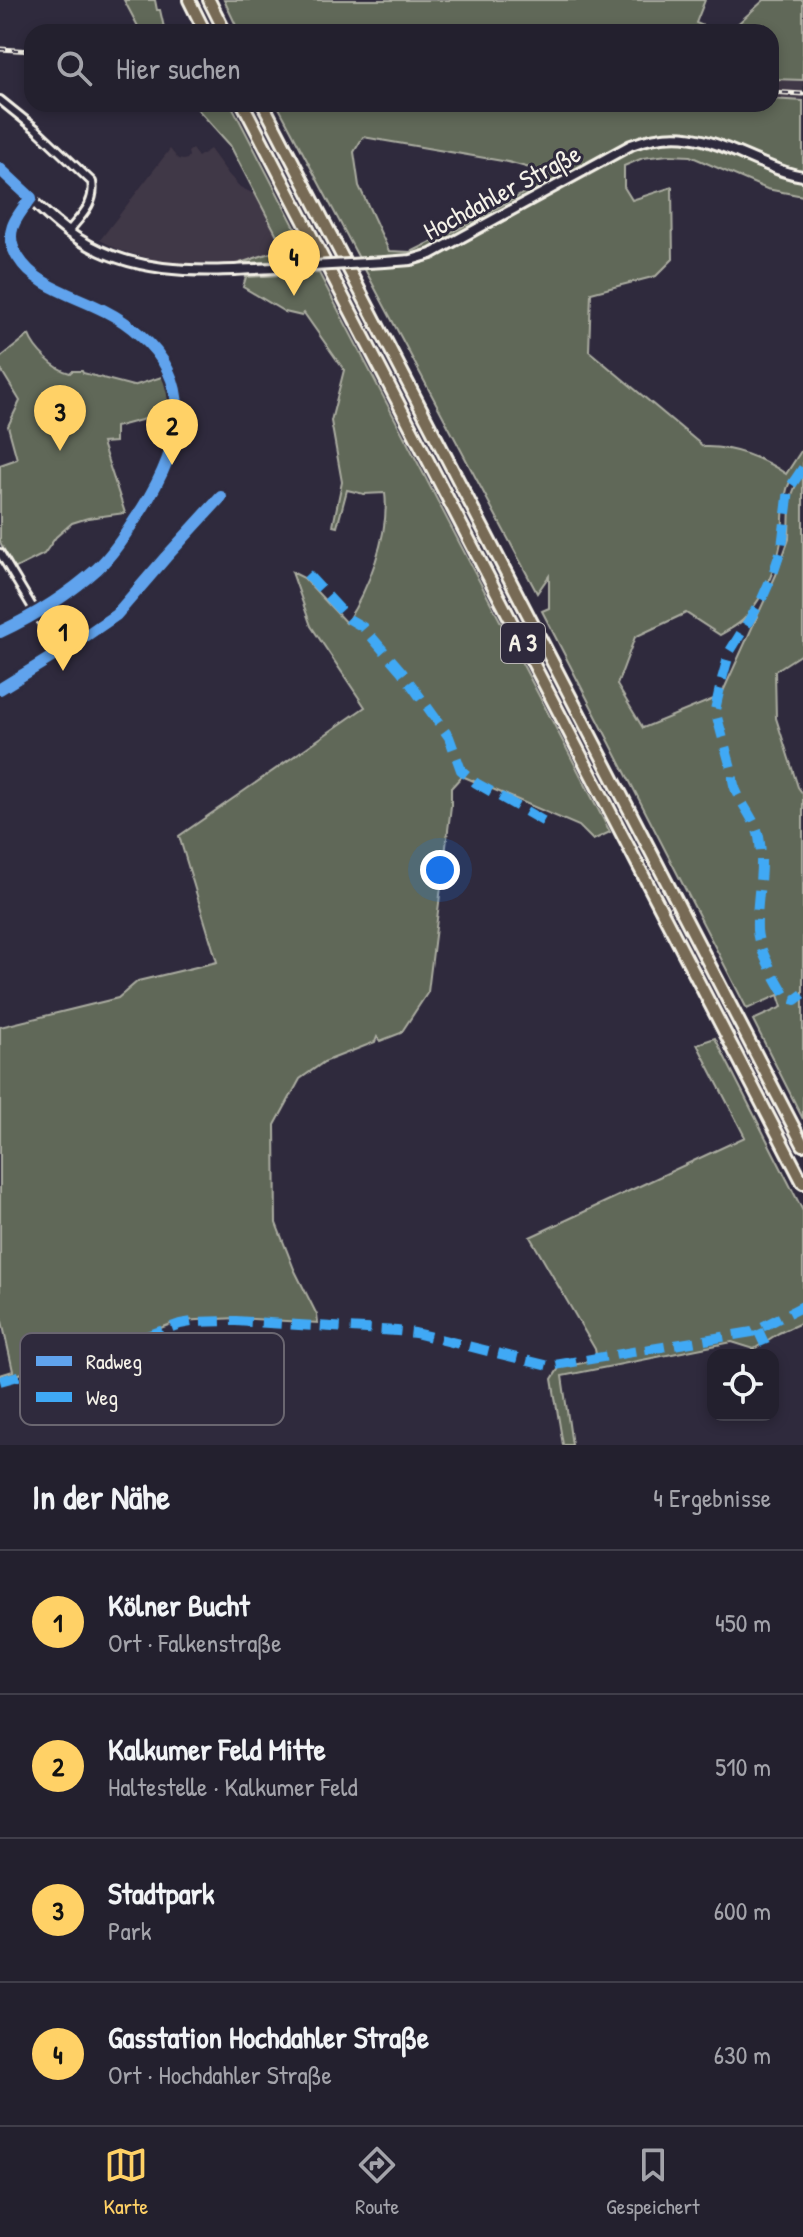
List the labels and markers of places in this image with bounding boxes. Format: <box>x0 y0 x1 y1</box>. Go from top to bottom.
pin: 4 <box>268 230 320 296</box>
pin: 3 <box>34 385 86 451</box>
pin: 2 <box>146 399 198 465</box>
pin: 1 <box>37 605 89 671</box>

